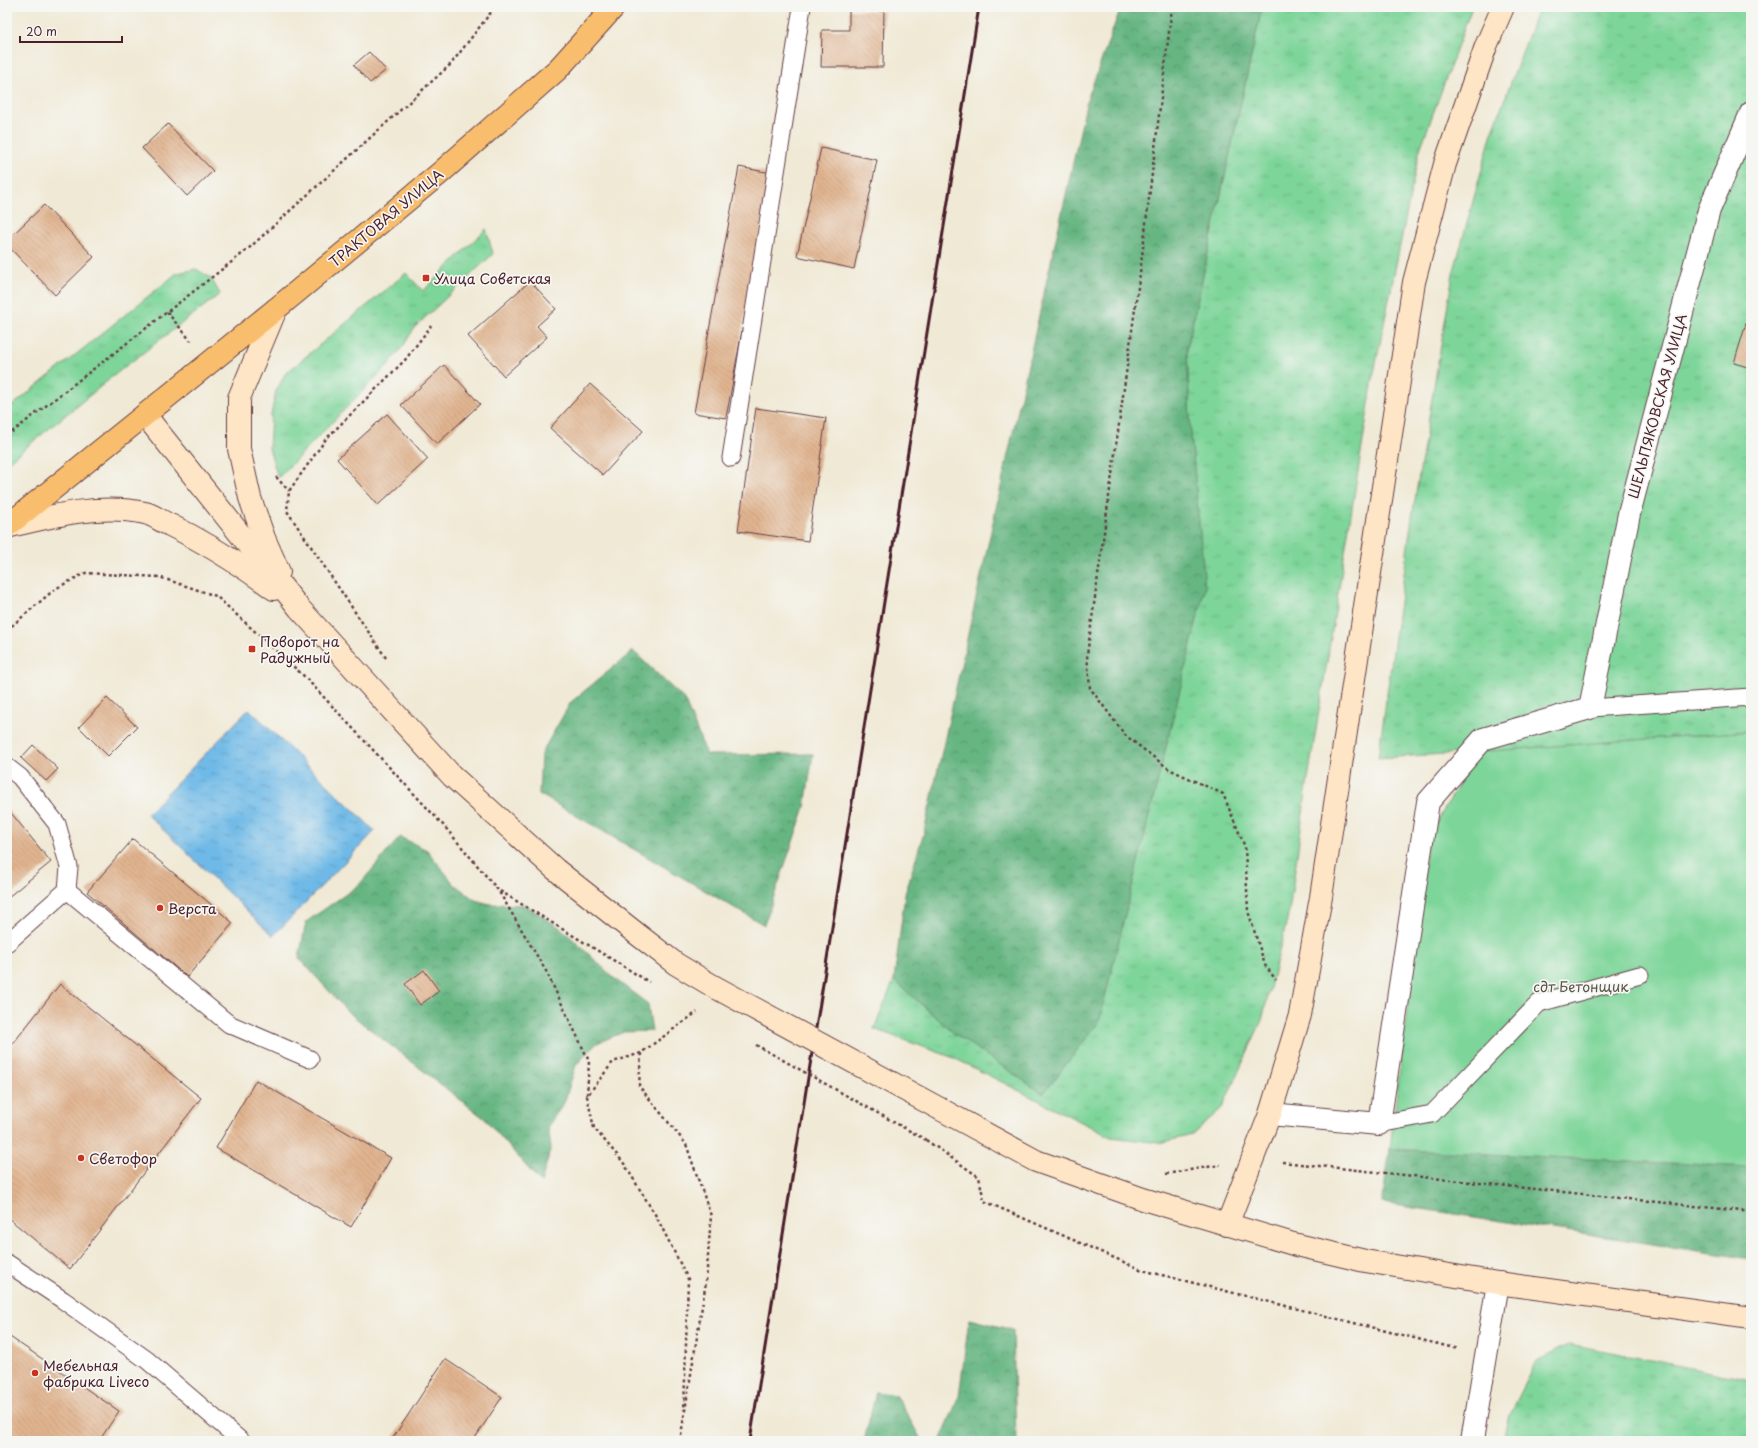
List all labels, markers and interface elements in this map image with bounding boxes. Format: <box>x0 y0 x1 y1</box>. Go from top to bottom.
scale bar <box>20 18 122 44</box>
text: 20 m <box>26 22 57 40</box>
street label: ТРАКТОВАЯ УЛИЦА <box>324 164 448 272</box>
place label: Улица Советская <box>434 268 551 289</box>
marker: Улица Советская <box>421 273 431 283</box>
street label: ШЕЛЬПЯКОВСКАЯ УЛИЦА <box>1622 311 1692 501</box>
place label: Поворот на Радужный <box>260 631 340 668</box>
marker: Поворот на Радужный <box>247 644 257 654</box>
place label: Верста <box>168 898 217 919</box>
marker: Верста <box>155 903 165 913</box>
park label: сдт Бетонщик <box>1533 976 1629 997</box>
place label: Светофор <box>89 1148 157 1169</box>
marker: Светофор <box>76 1153 86 1163</box>
place label: Мебельная фабрика Liveco <box>43 1355 149 1392</box>
marker: Мебельная фабрика Liveco <box>30 1368 40 1378</box>

